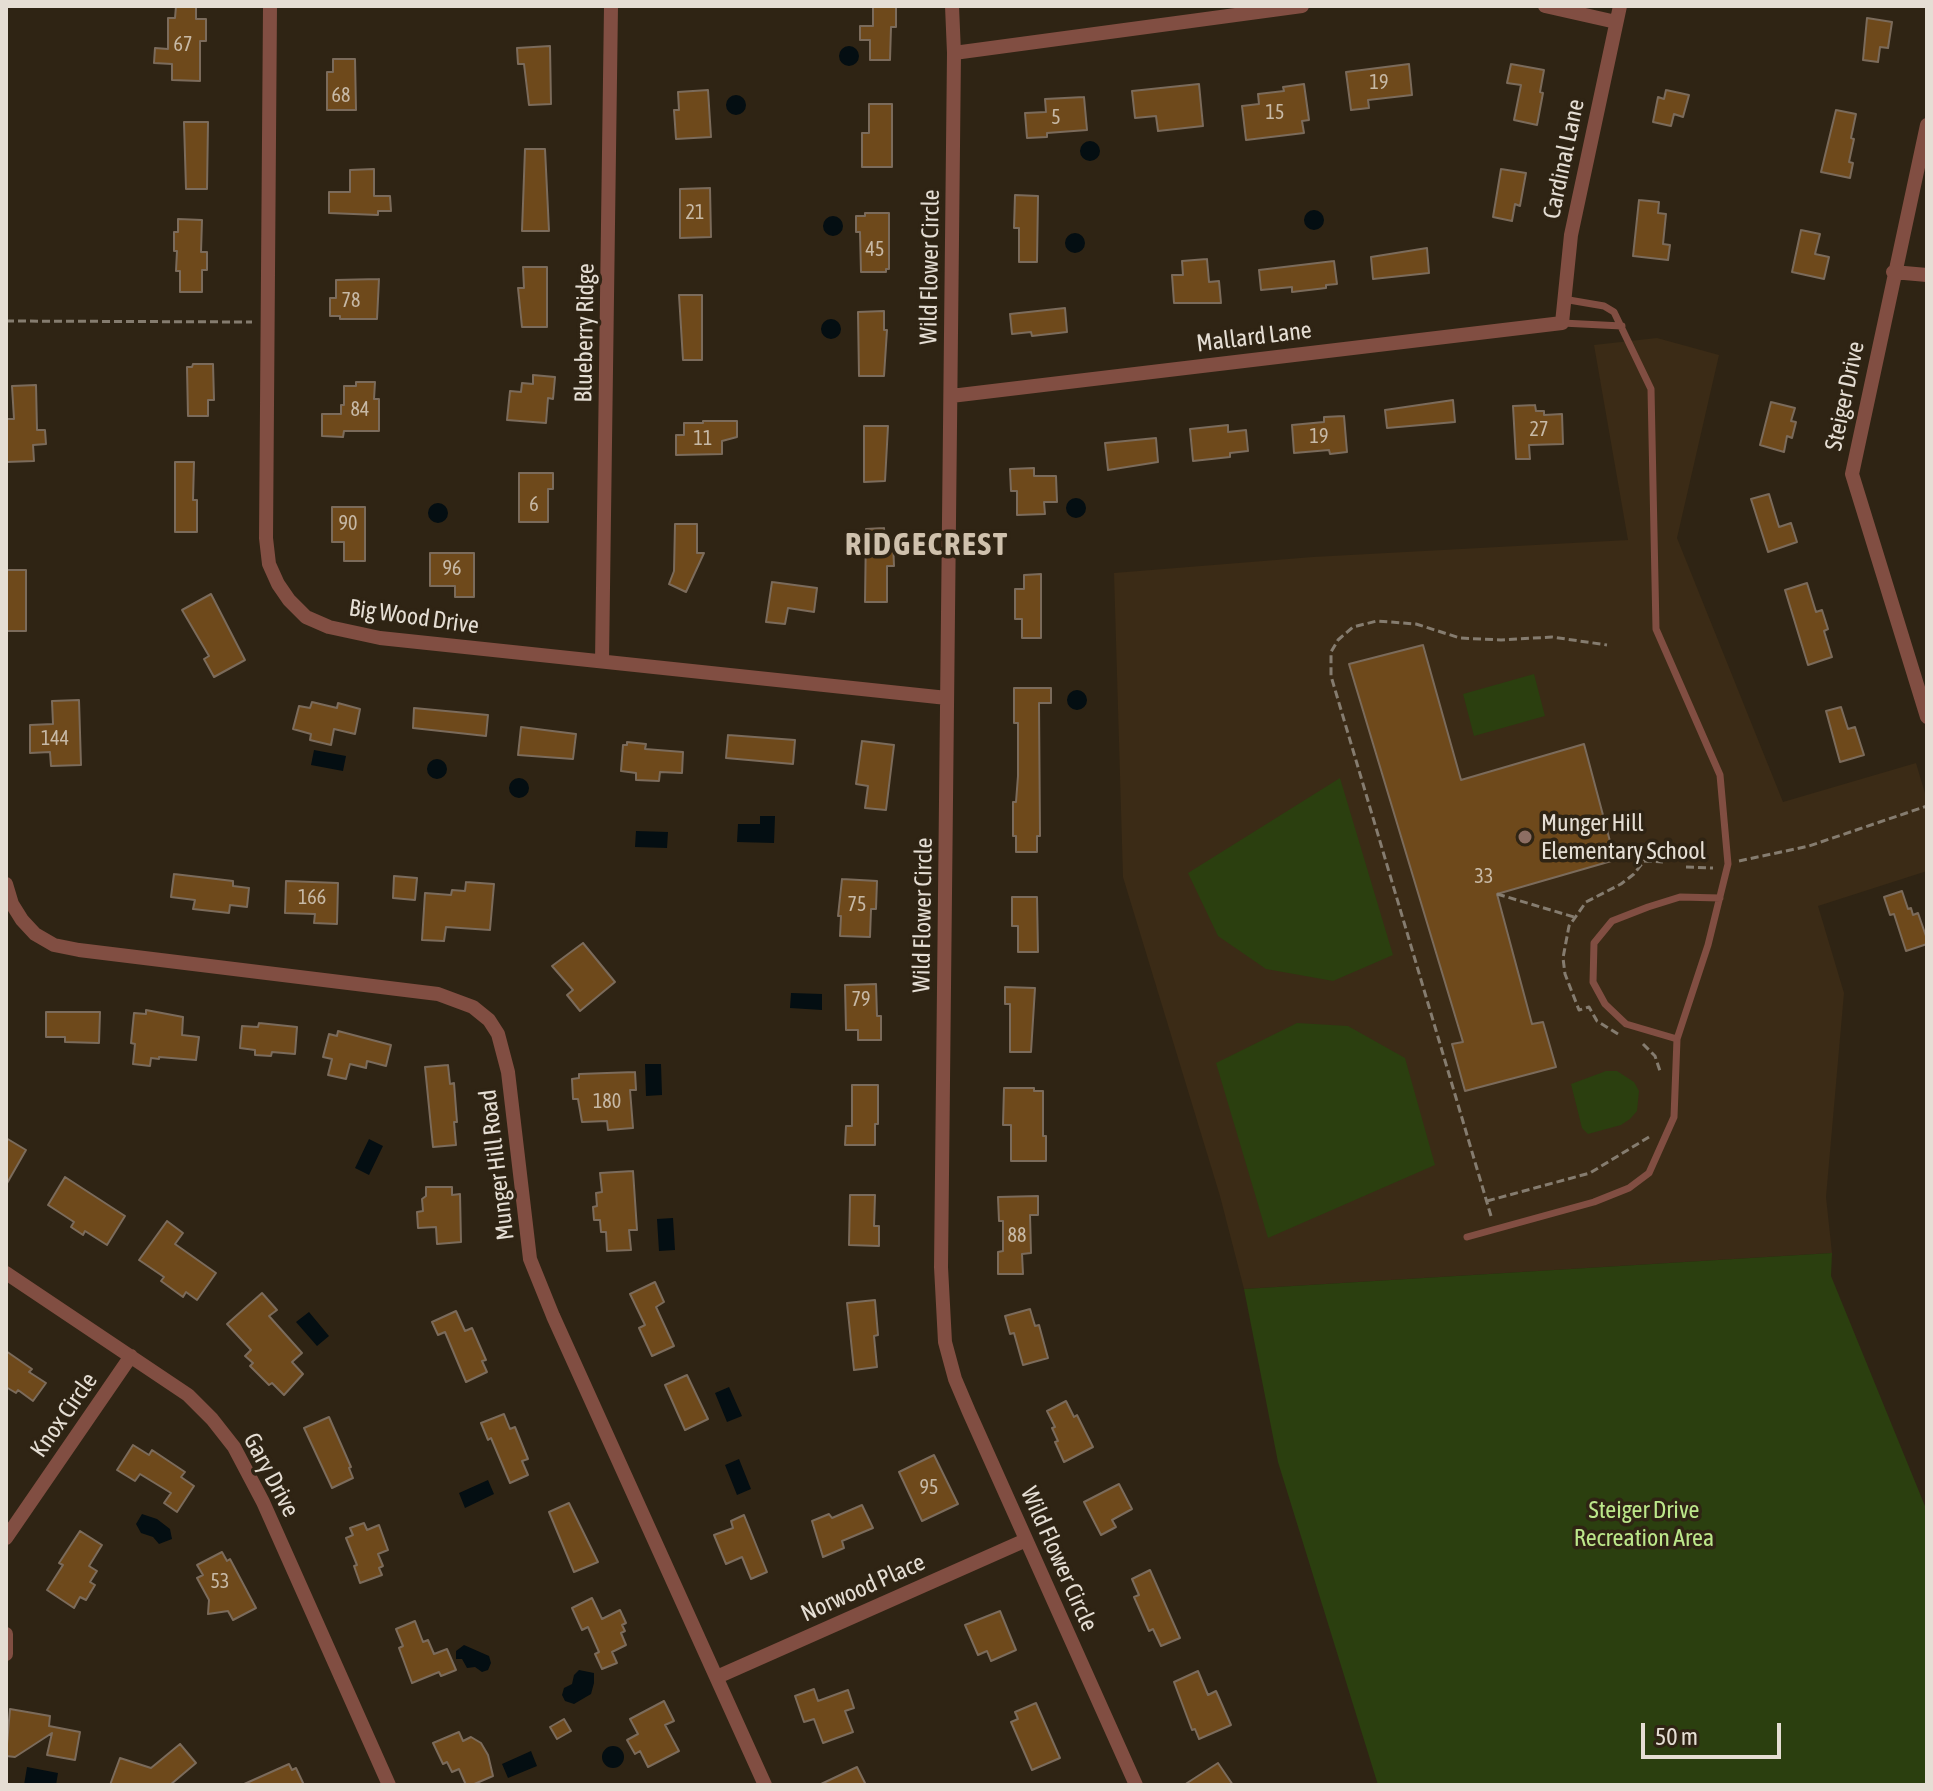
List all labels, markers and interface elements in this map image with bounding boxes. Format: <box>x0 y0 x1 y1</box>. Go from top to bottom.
house number: 67 <box>174 33 192 57</box>
house number: 19 <box>1370 71 1388 95</box>
house number: 68 <box>332 84 350 108</box>
street label: Cardinal Lane <box>1537 97 1591 221</box>
house number: 15 <box>1266 101 1284 125</box>
house number: 5 <box>1051 106 1061 130</box>
street label: Wild Flower Circle <box>914 189 946 345</box>
house number: 21 <box>686 201 704 225</box>
house number: 45 <box>866 238 884 262</box>
street label: Blueberry Ridge <box>569 263 601 403</box>
house number: 78 <box>342 289 360 313</box>
street label: Mallard Lane <box>1195 316 1313 358</box>
street label: Steiger Drive <box>1819 339 1871 453</box>
house number: 84 <box>351 398 369 422</box>
house number: 27 <box>1530 418 1548 442</box>
house number: 19 <box>1310 425 1328 449</box>
house number: 11 <box>694 427 712 451</box>
house number: 6 <box>529 493 539 517</box>
house number: 90 <box>339 512 357 536</box>
district label: RIDGECREST <box>845 526 1009 564</box>
house number: 96 <box>443 557 461 581</box>
street label: Big Wood Drive <box>347 594 481 640</box>
house number: 144 <box>41 727 69 751</box>
place label: Munger Hill Elementary School <box>1541 809 1706 865</box>
marker: Munger Hill Elementary School <box>1516 828 1534 846</box>
street label: Wild Flower Circle <box>907 837 939 993</box>
house number: 33 <box>1475 865 1493 889</box>
house number: 166 <box>298 886 326 910</box>
house number: 75 <box>848 893 866 917</box>
house number: 79 <box>852 988 870 1012</box>
street label: Munger Hill Road <box>473 1088 521 1242</box>
house number: 180 <box>593 1090 621 1114</box>
house number: 88 <box>1008 1224 1026 1248</box>
street label: Knox Circle <box>24 1367 104 1463</box>
street label: Gary Drive <box>237 1428 305 1522</box>
house number: 95 <box>920 1476 938 1500</box>
street label: Wild Flower Circle <box>1014 1482 1104 1636</box>
park label: Steiger Drive Recreation Area <box>1574 1496 1714 1552</box>
street label: Norwood Place <box>796 1548 930 1628</box>
house number: 53 <box>211 1570 229 1594</box>
scale bar <box>1645 1707 1785 1757</box>
text: 50 m <box>1655 1723 1698 1750</box>

